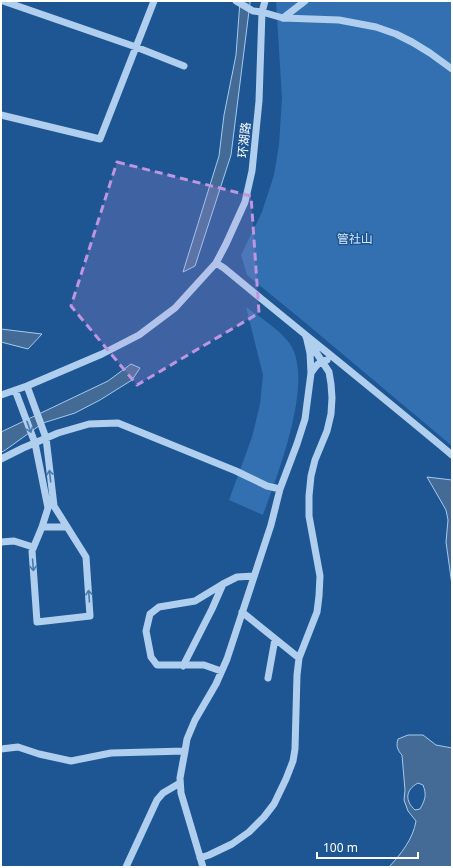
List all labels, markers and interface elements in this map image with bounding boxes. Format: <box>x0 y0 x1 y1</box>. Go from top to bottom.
street label: 环湖路 <box>234 121 254 159</box>
park label: 管社山 <box>337 230 373 247</box>
one-way arrow <box>26 420 33 433</box>
one-way arrow <box>47 470 54 483</box>
one-way arrow <box>29 558 36 571</box>
one-way arrow <box>85 590 92 603</box>
scale bar <box>317 834 418 860</box>
text: 100 m <box>323 839 358 856</box>

